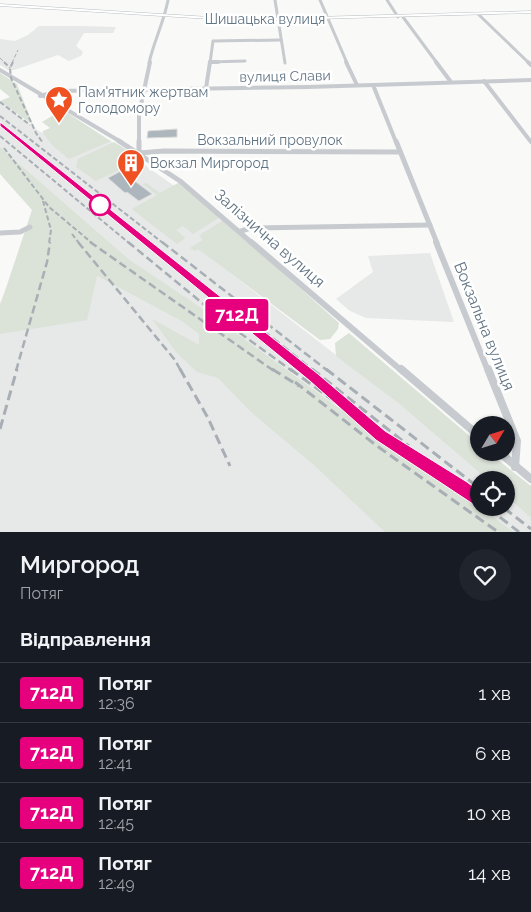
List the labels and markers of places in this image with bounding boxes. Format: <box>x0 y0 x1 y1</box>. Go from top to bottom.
place label: Пам'ятник жертвам Голодомору <box>78 84 208 116</box>
place icon: Пам'ятник жертвам Голодомору <box>44 85 74 124</box>
building icon: Вокзал Миргород <box>116 148 146 187</box>
place label: Вокзал Миргород <box>150 155 269 171</box>
unlabelled marker <box>89 194 111 216</box>

